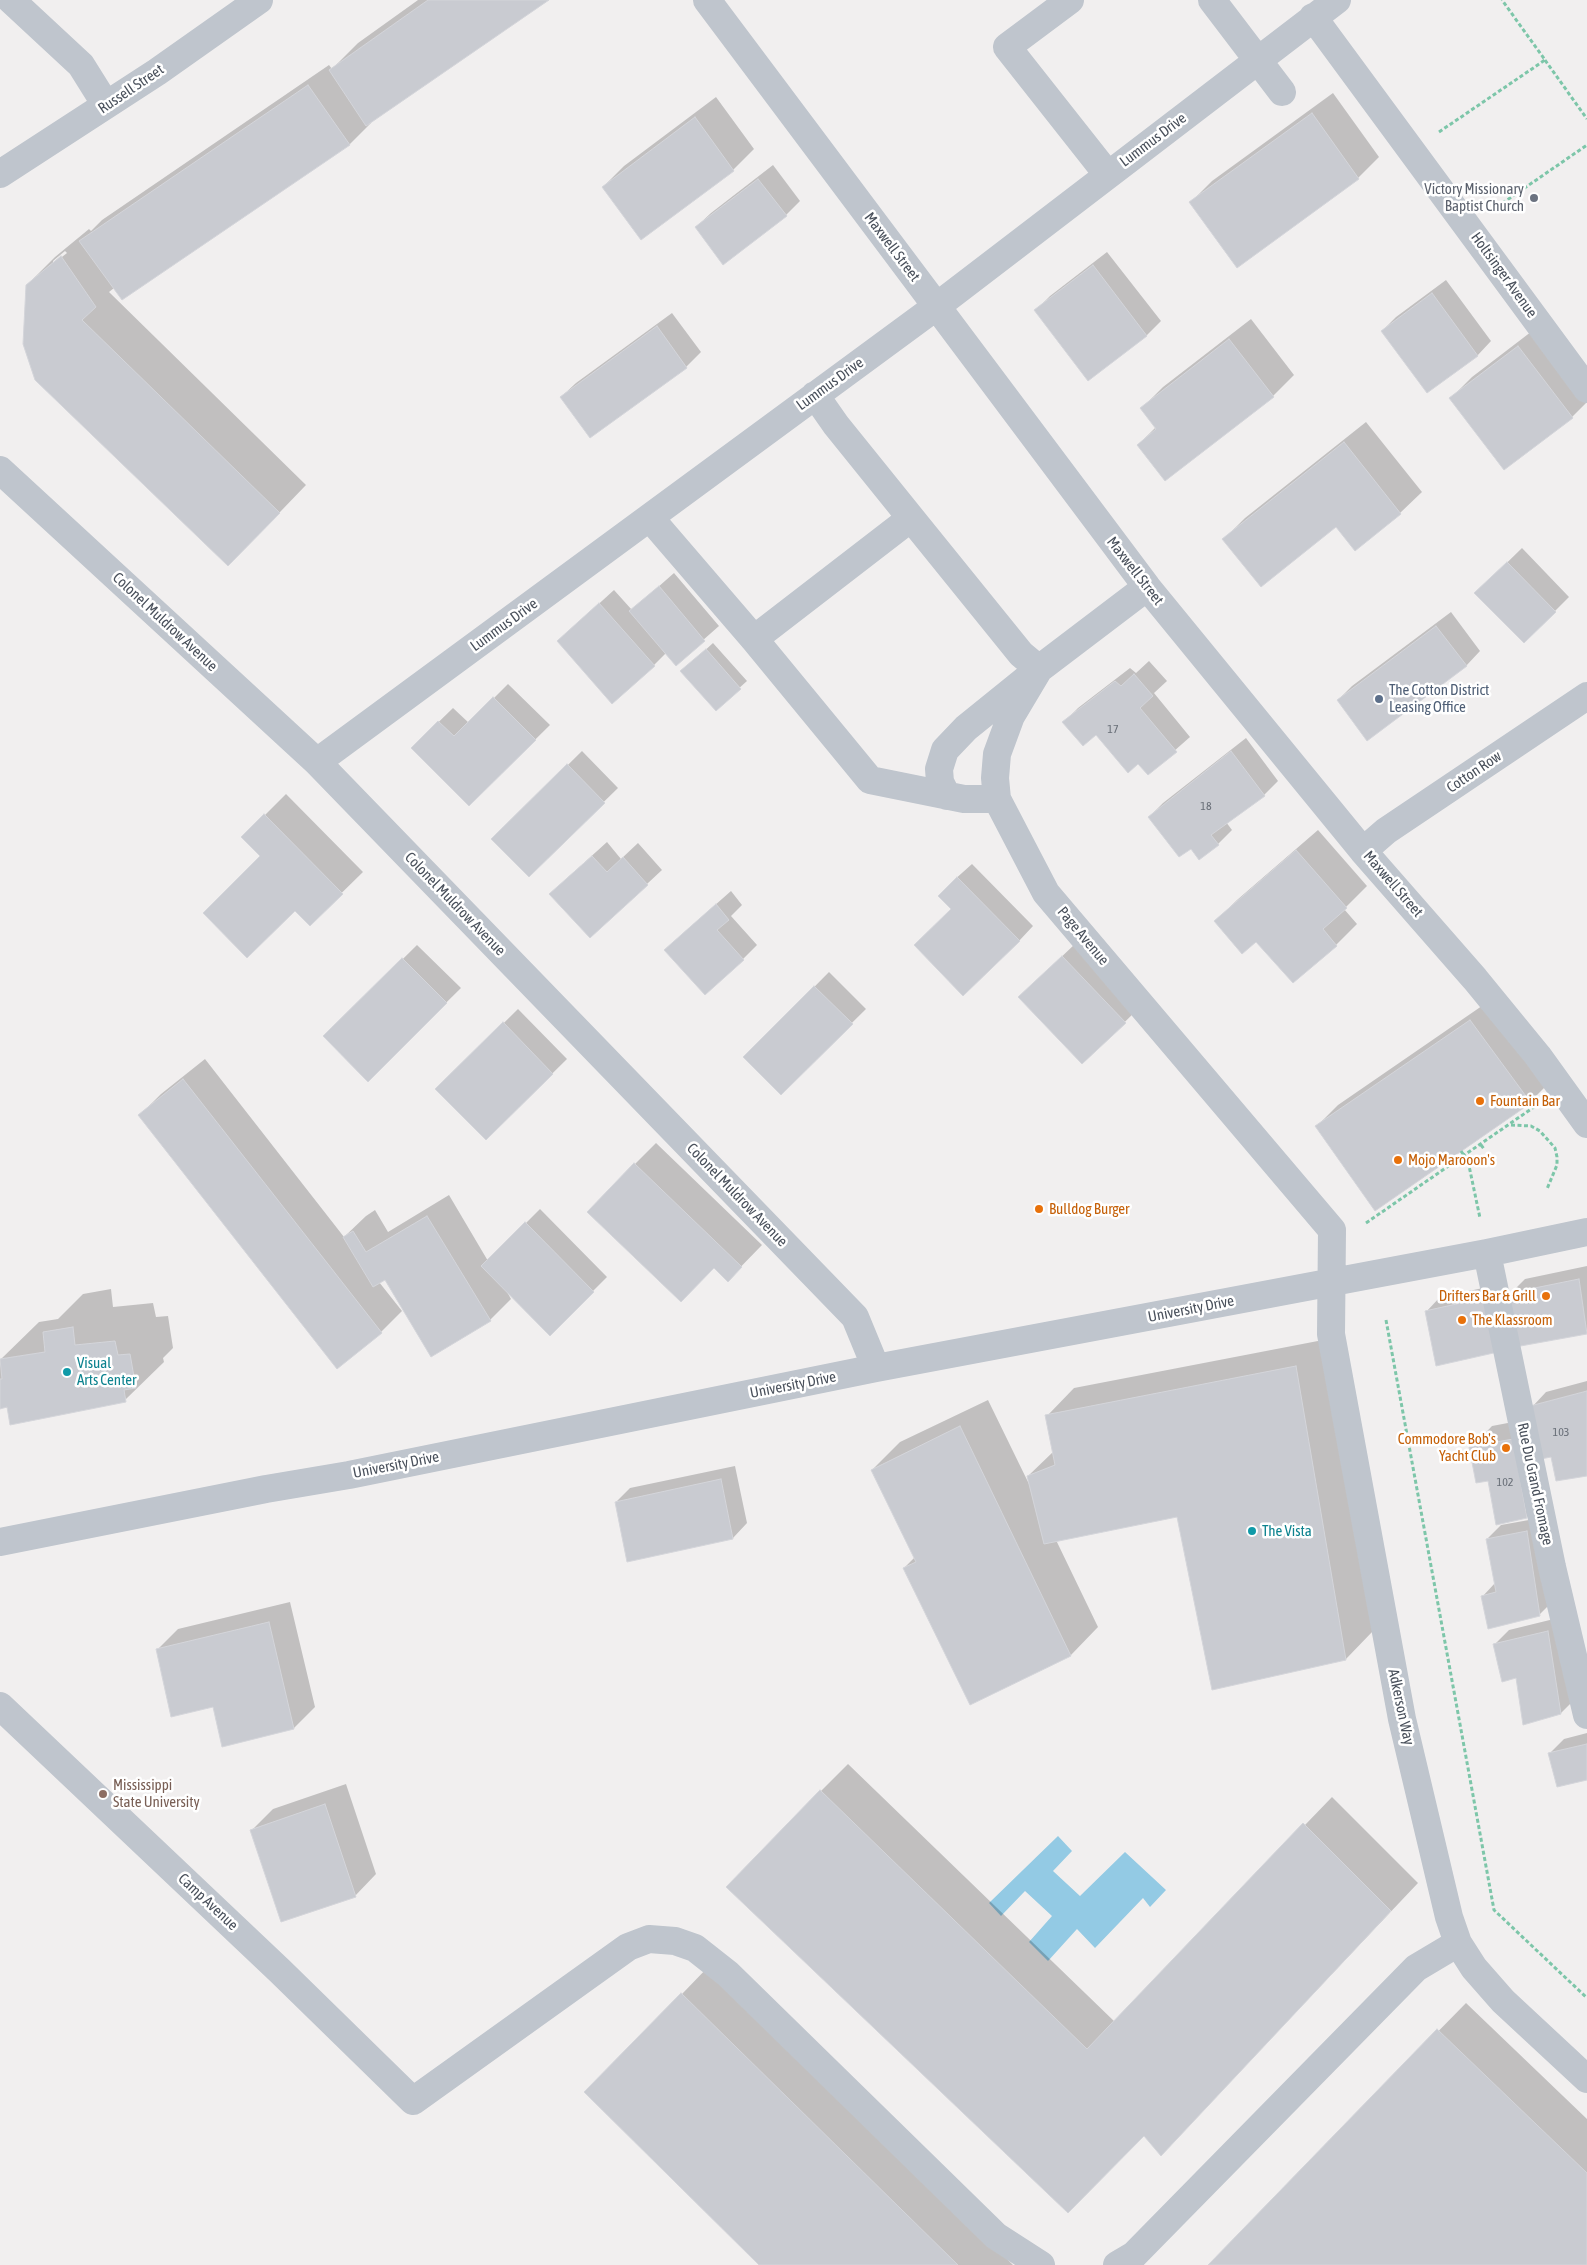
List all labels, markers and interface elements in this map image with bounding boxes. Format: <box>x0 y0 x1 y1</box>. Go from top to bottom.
street label: Russell Street <box>95 61 167 117</box>
street label: Lummus Drive <box>1116 109 1190 171</box>
place label: Victory Missionary Baptist Church <box>1424 180 1524 215</box>
marker: Victory Missionary Baptist Church <box>1528 192 1540 204</box>
street label: Maxwell Street <box>860 209 924 285</box>
street label: Holtsinger Avenue <box>1467 229 1541 321</box>
street label: Lummus Drive <box>793 354 867 414</box>
street label: Maxwell Street <box>1103 533 1167 609</box>
street label: Colonel Muldrow Avenue <box>109 569 221 675</box>
street label: Lummus Drive <box>467 595 541 655</box>
place label: The Cotton District Leasing Office <box>1389 681 1489 716</box>
marker: The Cotton District Leasing Office <box>1373 693 1385 705</box>
house number: 17 <box>1107 722 1119 736</box>
street label: Cotton Row <box>1443 747 1505 797</box>
house number: 18 <box>1200 799 1212 813</box>
street label: Maxwell Street <box>1359 847 1427 921</box>
street label: Colonel Muldrow Avenue <box>401 849 509 959</box>
street label: Page Avenue <box>1053 903 1113 969</box>
place label: Fountain Bar <box>1490 1092 1560 1110</box>
marker: Fountain Bar <box>1474 1095 1486 1107</box>
street label: Colonel Muldrow Avenue <box>683 1140 791 1250</box>
place label: Mojo Marooon's <box>1408 1151 1495 1169</box>
marker: Mojo Marooon's <box>1392 1154 1404 1166</box>
place label: Bulldog Burger <box>1049 1200 1130 1218</box>
marker: Bulldog Burger <box>1033 1203 1045 1215</box>
place label: Drifters Bar & Grill <box>1439 1287 1536 1305</box>
marker: Drifters Bar & Grill <box>1540 1290 1552 1302</box>
street label: University Drive <box>1146 1292 1236 1326</box>
place label: The Klassroom <box>1472 1311 1553 1329</box>
marker: The Klassroom <box>1456 1314 1468 1326</box>
place label: Visual Arts Center <box>77 1354 137 1389</box>
marker: Visual Arts Center <box>61 1366 73 1378</box>
street label: University Drive <box>748 1368 838 1402</box>
street label: Rue Du Grand Fromage <box>1513 1421 1557 1547</box>
house number: 103 <box>1553 1425 1569 1439</box>
place label: Commodore Bob's Yacht Club <box>1398 1430 1496 1465</box>
marker: Commodore Bob's Yacht Club <box>1500 1442 1512 1454</box>
street label: University Drive <box>351 1448 441 1482</box>
house number: 102 <box>1497 1475 1513 1489</box>
place label: The Vista <box>1262 1522 1312 1540</box>
marker: The Vista <box>1246 1525 1258 1537</box>
street label: Adkerson Way <box>1384 1667 1418 1747</box>
place label: Mississippi State University <box>113 1776 200 1811</box>
marker: Mississippi State University <box>97 1788 109 1800</box>
street label: Camp Avenue <box>174 1870 242 1934</box>

